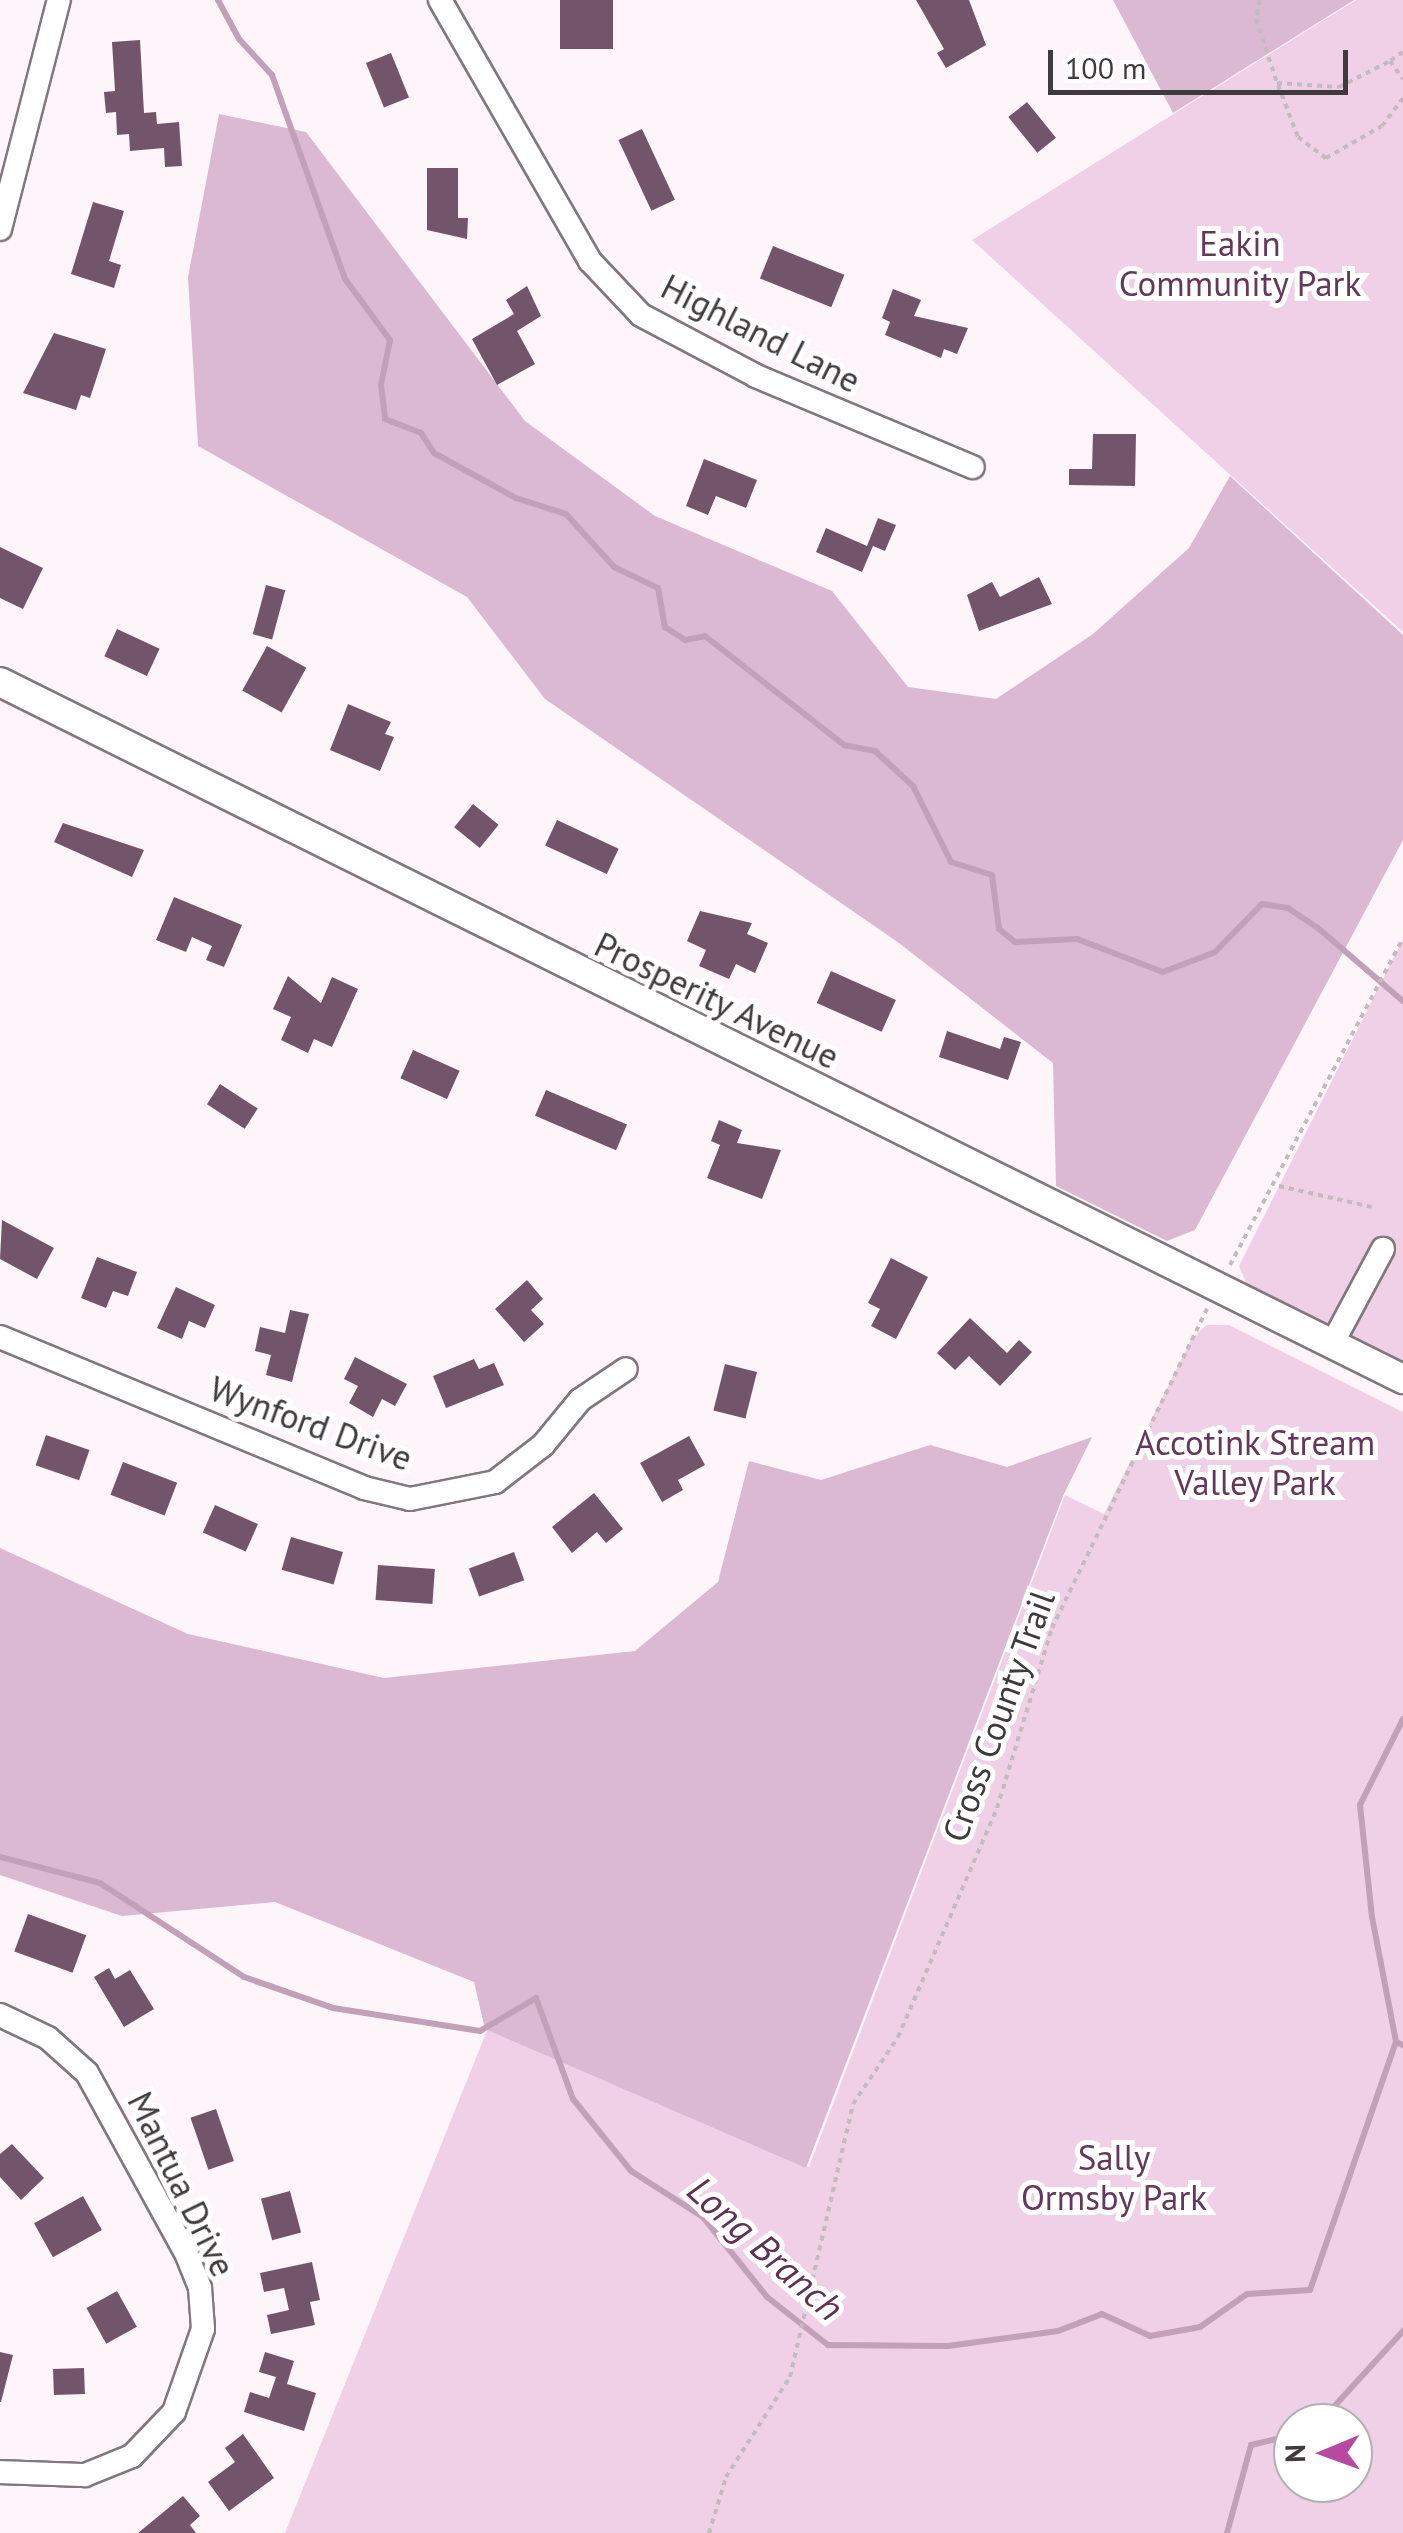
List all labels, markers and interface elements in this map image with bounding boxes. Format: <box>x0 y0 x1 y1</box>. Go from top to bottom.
scale bar <box>1053 30 1353 92</box>
text: 100 m <box>1065 48 1146 87</box>
park label: Eakin Community Park <box>1118 222 1362 304</box>
street label: Highland Lane <box>655 265 867 401</box>
street label: Prosperity Avenue <box>587 922 847 1078</box>
street label: Wynford Drive <box>204 1367 418 1479</box>
park label: Accotink Stream Valley Park <box>1134 1421 1376 1503</box>
street label: Cross County Trail <box>933 1584 1063 1848</box>
street label: Mantua Drive <box>119 2085 245 2283</box>
park label: Sally Ormsby Park <box>1020 2136 1208 2218</box>
water label: Long Branch <box>679 2166 853 2330</box>
north arrow <box>1273 2403 1373 2503</box>
text: N <box>1276 2444 1313 2463</box>

